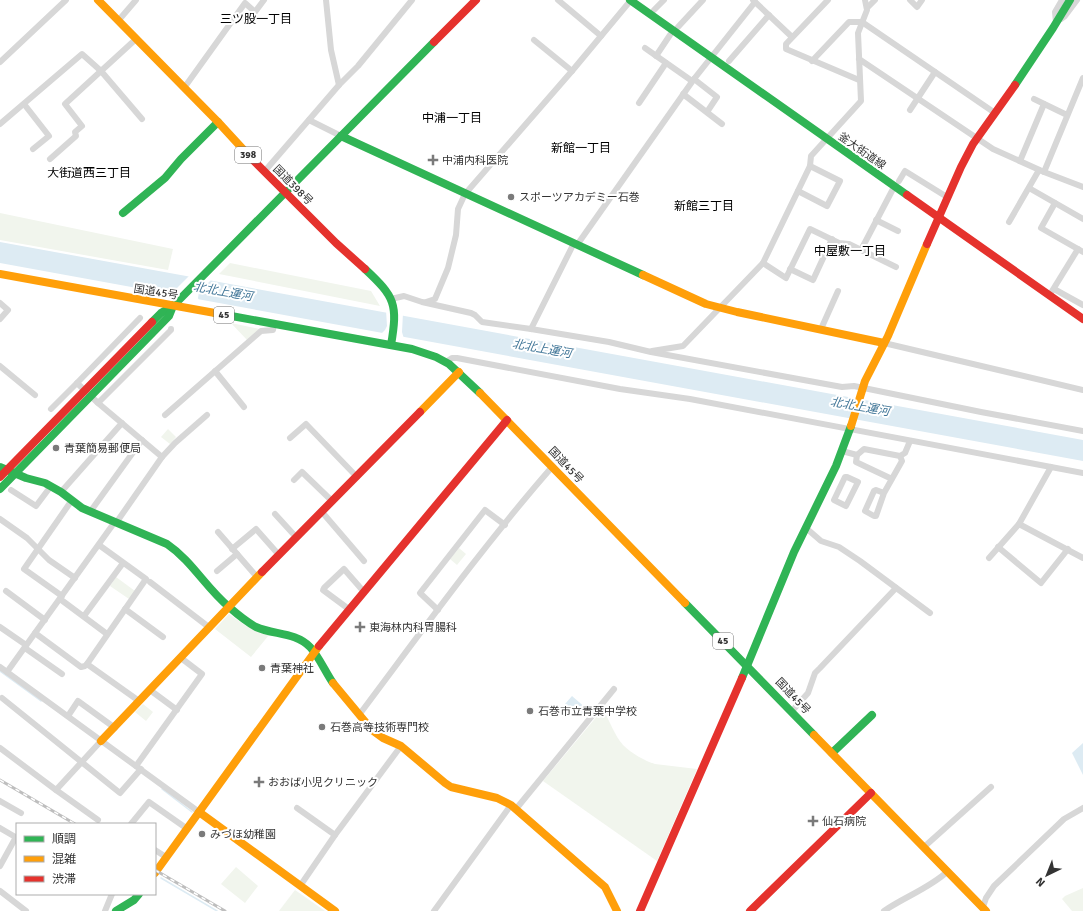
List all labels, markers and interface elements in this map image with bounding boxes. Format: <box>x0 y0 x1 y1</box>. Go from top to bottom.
district label: 三ツ股一丁目 <box>220 12 292 27</box>
district label: 中浦一丁目 <box>422 111 482 126</box>
street label: 釜大街道線 <box>836 130 888 172</box>
district label: 新館一丁目 <box>551 141 611 156</box>
road number: 398 <box>235 147 261 163</box>
marker: 中浦内科医院 <box>427 154 439 166</box>
place label: 中浦内科医院 <box>442 154 508 167</box>
street label: 国道398号 <box>270 162 316 208</box>
district label: 大街道西三丁目 <box>47 166 131 181</box>
place label: スポーツアカデミー石巻 <box>519 191 640 204</box>
marker: スポーツアカデミー石巻 <box>506 192 516 202</box>
district label: 新館三丁目 <box>674 199 734 214</box>
district label: 中屋敷一丁目 <box>814 244 886 259</box>
water label: 北北上運河 <box>192 279 256 305</box>
street label: 国道45号 <box>133 282 179 302</box>
road number: 45 <box>214 307 234 323</box>
water label: 北北上運河 <box>511 336 575 362</box>
water label: 北北上運河 <box>829 394 893 420</box>
place label: 青葉簡易郵便局 <box>64 442 141 455</box>
marker: 青葉簡易郵便局 <box>51 443 61 453</box>
street label: 国道45号 <box>546 444 586 486</box>
marker: 東海林内科胃腸科 <box>354 621 366 633</box>
place label: 東海林内科胃腸科 <box>369 621 457 634</box>
road number: 45 <box>713 633 733 649</box>
place label: 青葉神社 <box>270 662 314 675</box>
marker: 青葉神社 <box>257 663 267 673</box>
street label: 国道45号 <box>773 675 813 717</box>
place label: 石巻市立青葉中学校 <box>538 705 637 718</box>
marker: 石巻市立青葉中学校 <box>525 706 535 716</box>
place label: 石巻高等技術専門校 <box>330 721 429 734</box>
marker: 石巻高等技術専門校 <box>317 722 327 732</box>
marker: おおば小児クリニック <box>253 776 265 788</box>
place label: おおば小児クリニック <box>268 776 378 789</box>
marker: 仙石病院 <box>807 815 819 827</box>
place label: 仙石病院 <box>822 815 866 828</box>
legend <box>16 823 156 895</box>
place label: みづほ幼稚園 <box>210 828 276 841</box>
marker: みづほ幼稚園 <box>197 829 207 839</box>
text: 順調 <box>52 832 76 847</box>
text: 混雑 <box>52 852 76 867</box>
north arrow <box>1027 855 1067 895</box>
text: 渋滞 <box>52 872 76 887</box>
text: N <box>1033 875 1048 889</box>

